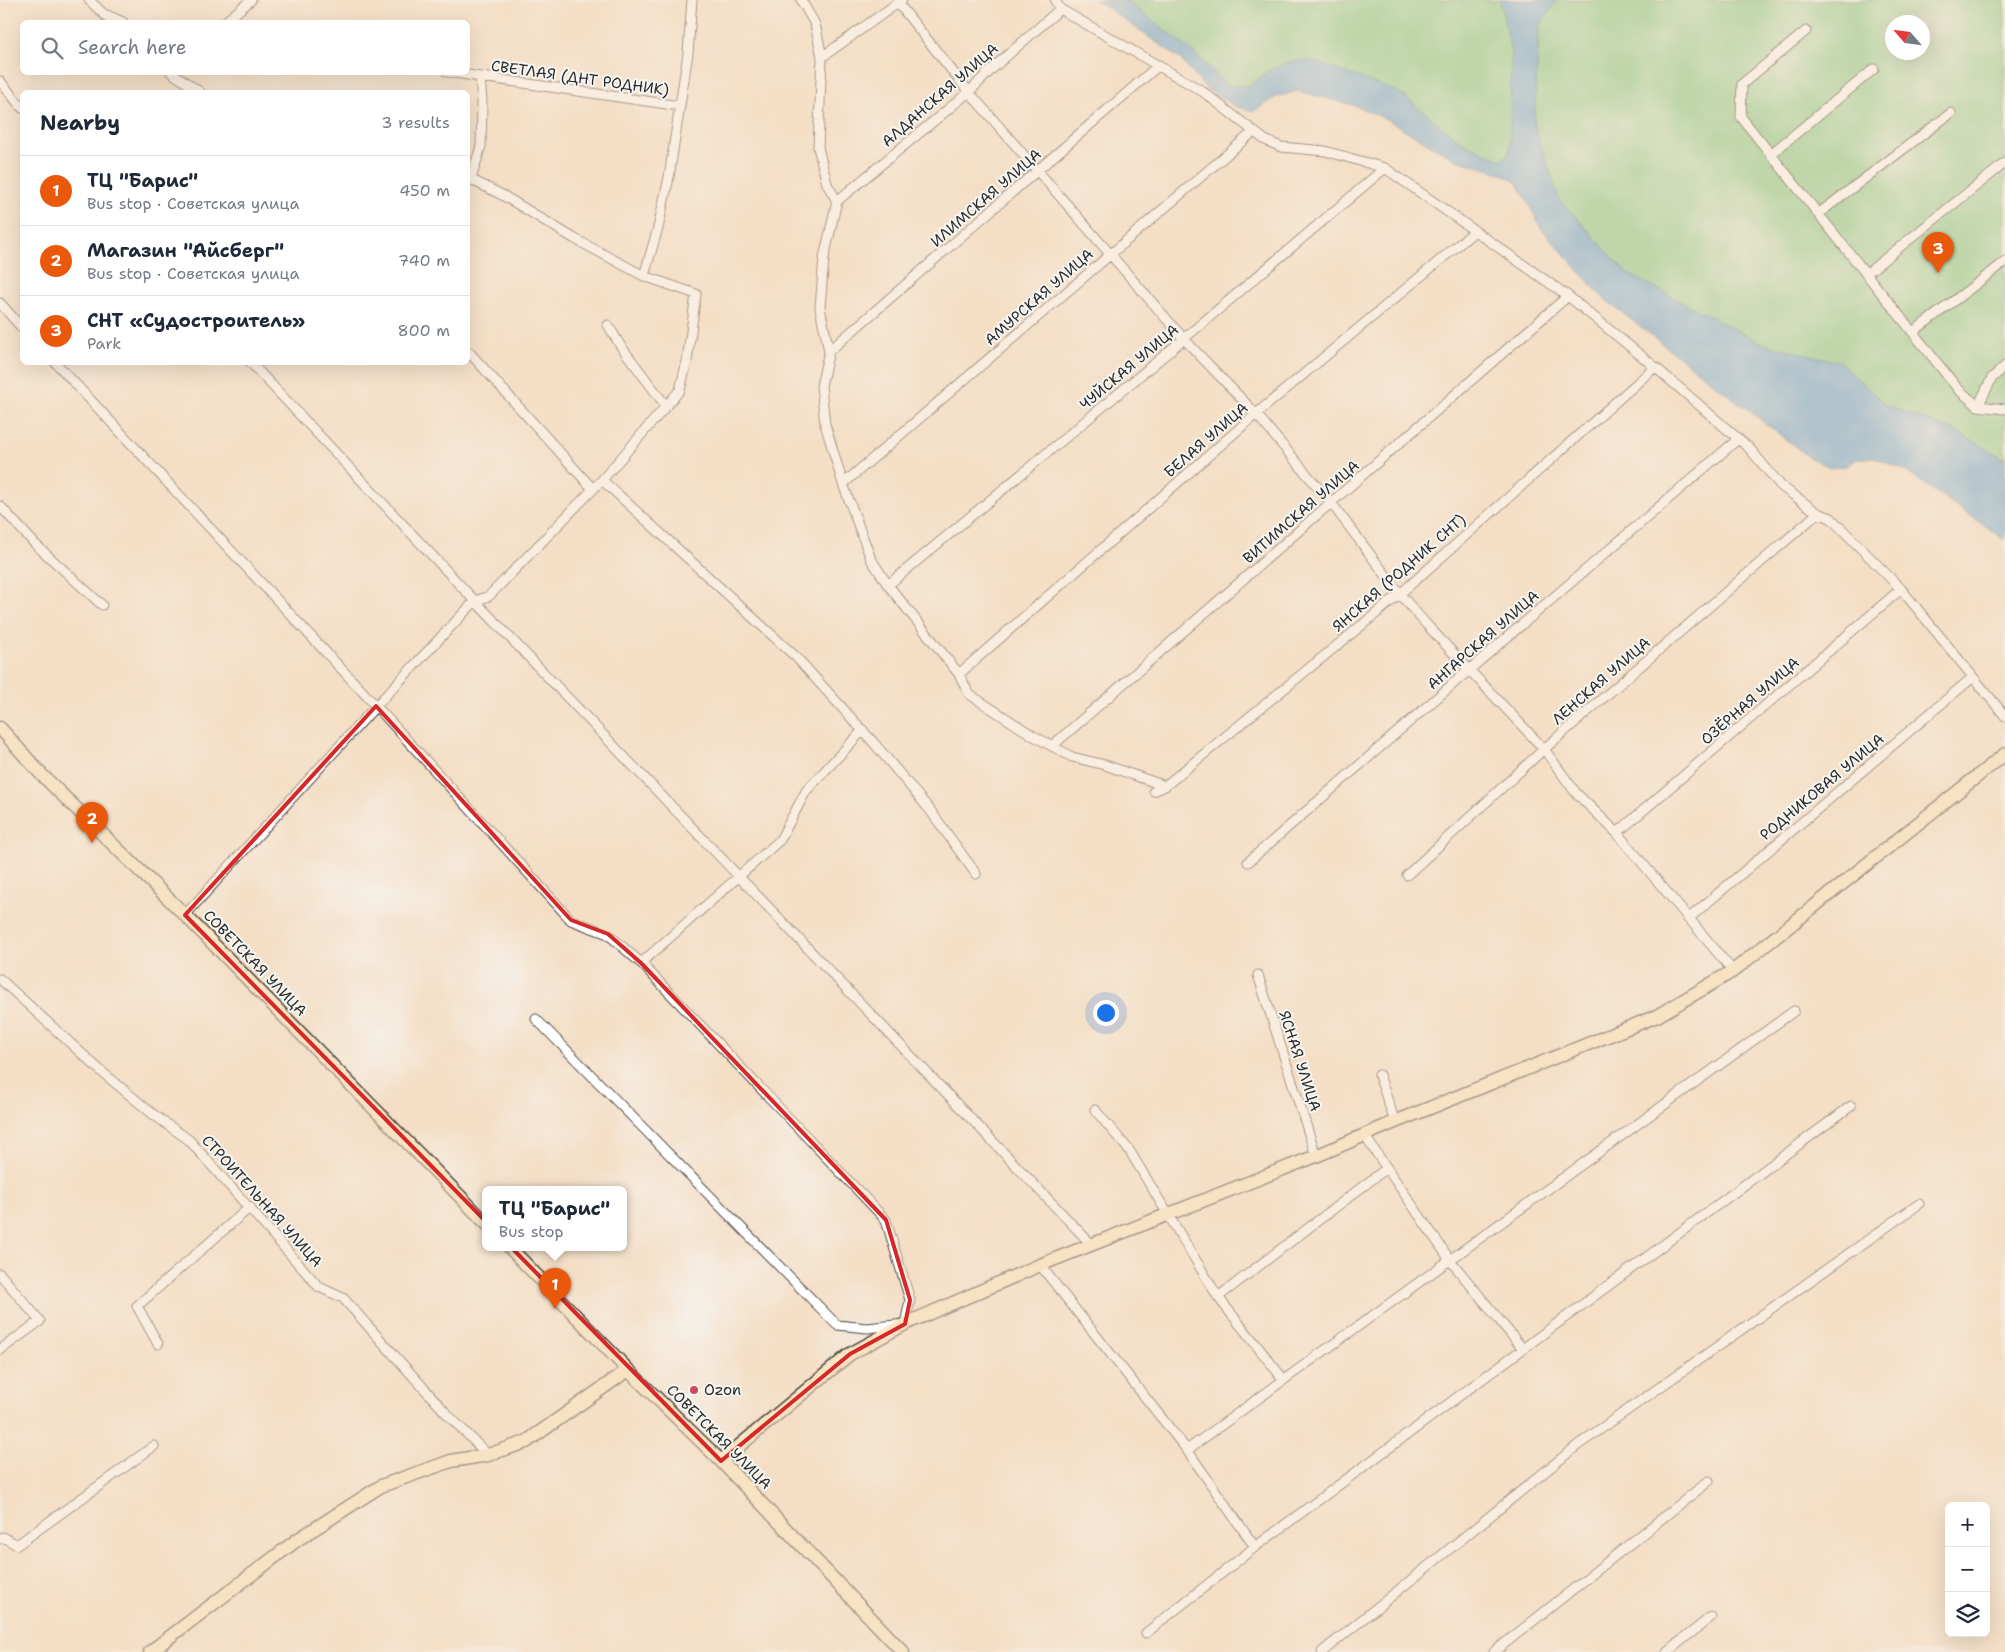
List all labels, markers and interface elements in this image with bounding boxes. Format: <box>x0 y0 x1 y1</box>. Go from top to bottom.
north arrow <box>1885 15 1930 60</box>
search box <box>20 20 470 75</box>
icon: search <box>38 34 66 62</box>
text: Search here <box>78 35 187 60</box>
street label: АЛДАНСКАЯ УЛИЦА <box>877 39 1003 151</box>
street label: СВЕТЛАЯ (ДНТ РОДНИК) <box>490 56 670 100</box>
text: Nearby <box>40 109 120 137</box>
text: 3 results <box>381 112 450 133</box>
street label: ИЛИМСКАЯ УЛИЦА <box>926 144 1046 252</box>
text: ТЦ "Барис" <box>87 168 198 193</box>
text: 1 <box>52 180 60 201</box>
text: 450 m <box>399 180 450 201</box>
text: Bus stop · Советская улица <box>87 193 299 214</box>
pin: 3 <box>1922 232 1954 273</box>
text: Магазин "Айсберг" <box>87 238 284 263</box>
street label: АМУРСКАЯ УЛИЦА <box>980 244 1098 350</box>
text: 2 <box>50 250 62 271</box>
text: 740 m <box>398 250 450 271</box>
text: Bus stop · Советская улица <box>87 263 299 284</box>
text: СНТ «Судостроитель» <box>87 308 305 333</box>
street label: ЧУЙСКАЯ УЛИЦА <box>1075 319 1183 414</box>
text: 3 <box>50 320 62 341</box>
text: 800 m <box>398 320 450 341</box>
text: Park <box>87 333 121 354</box>
street label: БЕЛАЯ УЛИЦА <box>1160 398 1252 482</box>
street label: ВИТИМСКАЯ УЛИЦА <box>1239 456 1364 568</box>
street label: ЯНСКАЯ (РОДНИК СНТ) <box>1328 510 1470 636</box>
street label: АНГАРСКАЯ УЛИЦА <box>1423 586 1543 694</box>
street label: ЛЕНСКАЯ УЛИЦА <box>1548 633 1655 729</box>
street label: ОЗЁРНАЯ УЛИЦА <box>1697 653 1804 749</box>
street label: РОДНИКОВАЯ УЛИЦА <box>1756 729 1888 845</box>
pin: 2 <box>76 802 108 843</box>
street label: СОВЕТСКАЯ УЛИЦА <box>199 905 311 1021</box>
your location <box>1093 1000 1119 1026</box>
street label: ЯСНАЯ УЛИЦА <box>1274 1008 1326 1114</box>
street label: СТРОИТЕЛЬНАЯ УЛИЦА <box>197 1131 327 1271</box>
popup <box>482 1186 627 1251</box>
text: ТЦ "Барис" <box>499 1196 610 1221</box>
text: Bus stop <box>499 1221 563 1242</box>
pin: 1 <box>539 1268 571 1309</box>
street label: СОВЕТСКАЯ УЛИЦА <box>662 1380 776 1494</box>
place label: Ozon <box>704 1380 741 1400</box>
marker: Ozon <box>688 1384 700 1396</box>
map controls <box>1945 1502 1990 1637</box>
button: + <box>1945 1502 1990 1547</box>
button: − <box>1945 1547 1990 1592</box>
button: layers <box>1945 1592 1990 1637</box>

